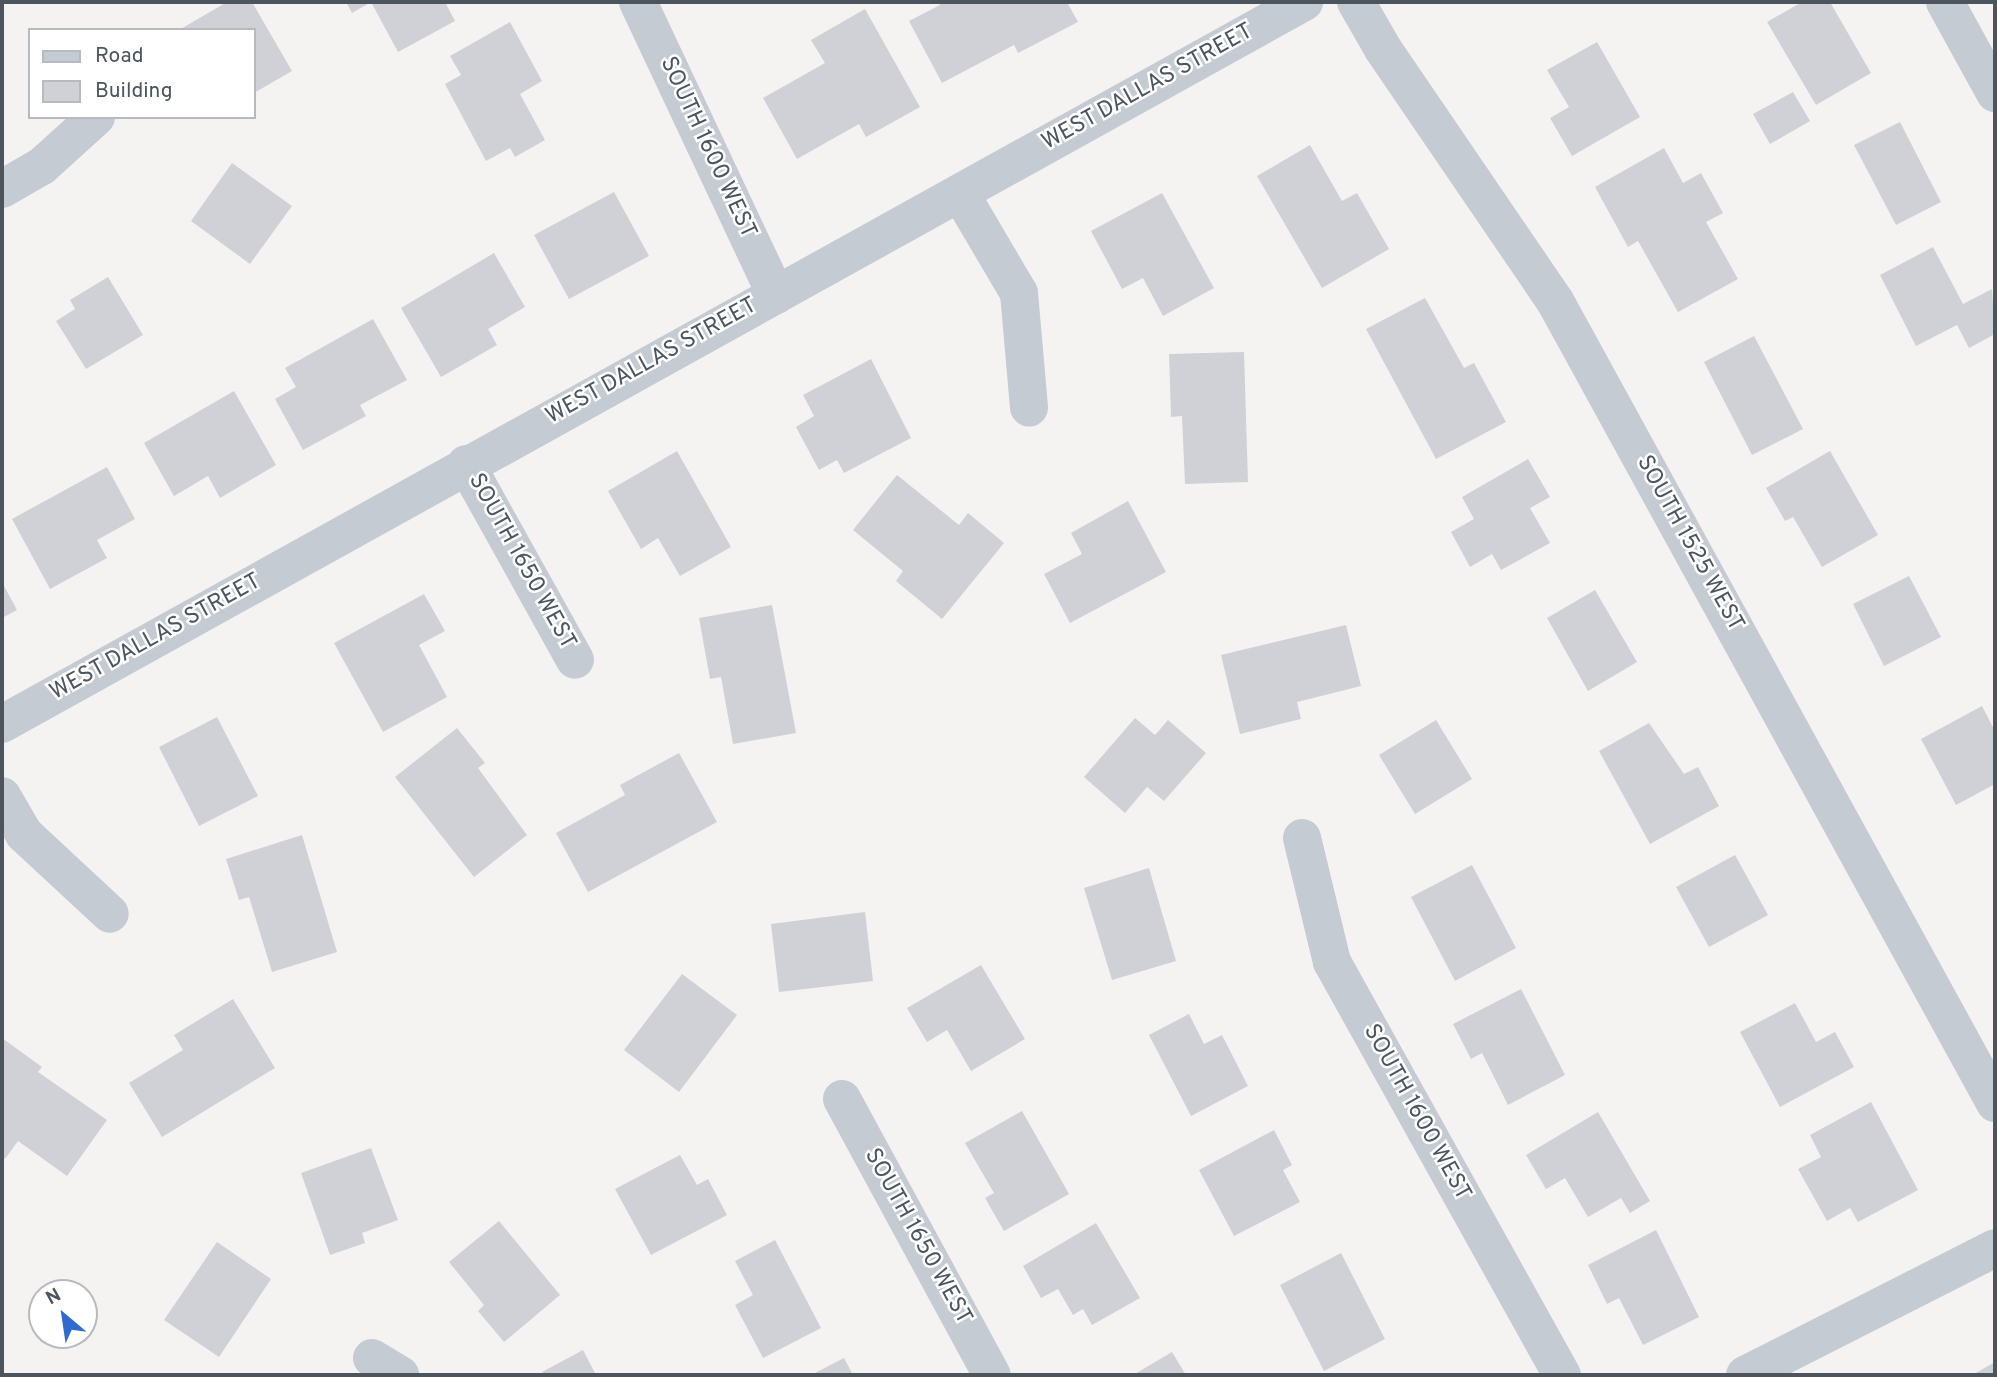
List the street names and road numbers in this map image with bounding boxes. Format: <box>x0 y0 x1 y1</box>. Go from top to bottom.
street label: WEST DALLAS STREET <box>1037 18 1259 158</box>
street label: SOUTH 1600 WEST <box>653 53 761 243</box>
street label: WEST DALLAS STREET <box>541 292 763 432</box>
street label: SOUTH 1525 WEST <box>1629 451 1749 637</box>
street label: SOUTH 1650 WEST <box>461 469 581 655</box>
street label: WEST DALLAS STREET <box>45 568 267 708</box>
street label: SOUTH 1600 WEST <box>1356 1020 1476 1206</box>
street label: SOUTH 1650 WEST <box>857 1144 977 1330</box>

